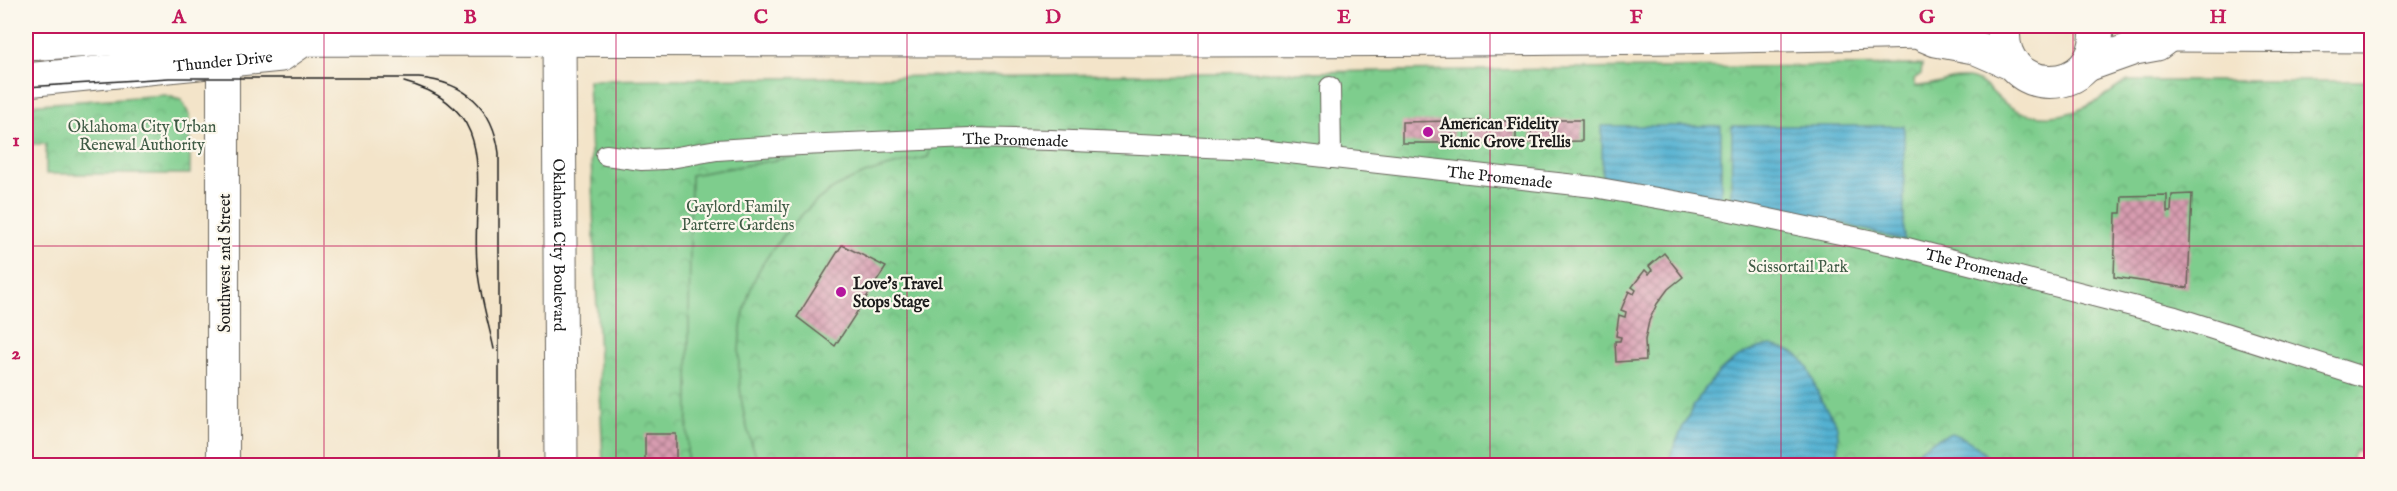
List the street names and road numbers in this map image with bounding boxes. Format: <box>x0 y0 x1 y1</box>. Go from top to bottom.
street label: Thunder Drive <box>173 48 274 77</box>
street label: The Promenade <box>962 130 1069 153</box>
street label: Oklahoma City Boulevard <box>548 159 568 332</box>
street label: The Promenade <box>1446 163 1553 194</box>
street label: Southwest 2nd Street <box>216 193 236 333</box>
street label: The Promenade <box>1923 245 2030 291</box>

